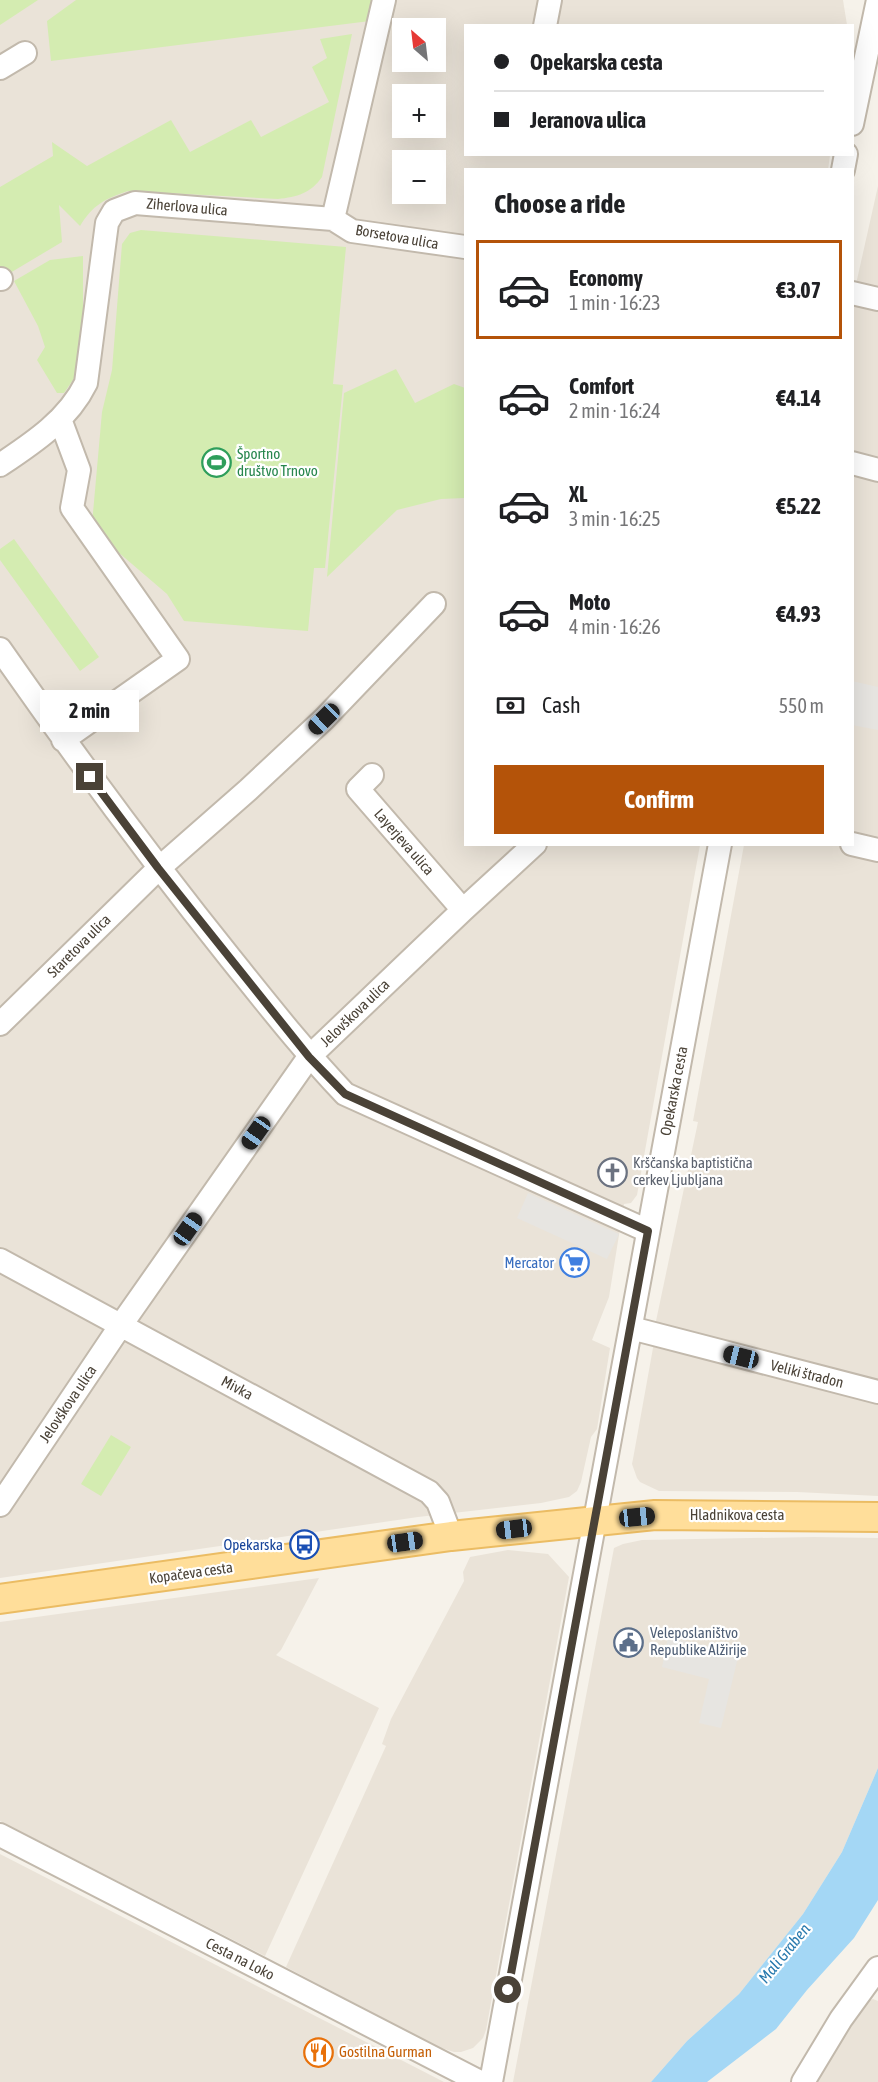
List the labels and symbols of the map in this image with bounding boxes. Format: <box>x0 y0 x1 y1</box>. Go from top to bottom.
north arrow <box>392 18 446 72</box>
street label: Ziherlova ulica <box>146 194 228 219</box>
street label: Borsetova ulica <box>354 221 440 252</box>
place label: Športno društvo Trnovo <box>237 445 318 479</box>
sports icon: Športno društvo Trnovo <box>200 447 232 479</box>
callout: 2 min <box>40 690 140 732</box>
car <box>305 700 343 738</box>
route end <box>76 763 103 790</box>
street label: Layerjeva ulica <box>371 805 438 878</box>
street label: Staretova ulica <box>44 911 114 981</box>
street label: Jelovškova ulica <box>317 976 393 1050</box>
street label: Opekarska cesta <box>657 1045 690 1137</box>
car <box>238 1113 274 1153</box>
place label: Krščanska baptistična cerkev Ljubljana <box>633 1154 753 1188</box>
church icon: Krščanska baptistična cerkev Ljubljana <box>596 1156 628 1188</box>
car <box>170 1209 206 1249</box>
supermarket icon: Mercator <box>559 1247 591 1279</box>
place label: Mercator <box>505 1254 555 1271</box>
car <box>721 1344 761 1370</box>
street label: Veliki štradon <box>769 1356 846 1391</box>
street label: Jelovškova ulica <box>36 1362 100 1445</box>
street label: Mivka <box>219 1372 256 1403</box>
car <box>618 1506 656 1528</box>
street label: Hladnikova cesta <box>690 1506 784 1523</box>
car <box>495 1518 533 1540</box>
bus stop icon: Opekarska <box>288 1529 320 1561</box>
car <box>386 1531 424 1553</box>
place label: Opekarska <box>223 1536 283 1553</box>
street label: Kopačeva cesta <box>148 1558 234 1587</box>
place label: Veleposlaništvo Republike Alžirije <box>650 1624 747 1658</box>
public building icon: Veleposlaništvo Republike Alžirije <box>613 1626 645 1658</box>
water label: Mali Graben <box>755 1920 813 1986</box>
street label: Cesta na Loko <box>203 1934 277 1983</box>
route start <box>494 1976 521 2003</box>
restaurant icon: Gostilna Gurman <box>302 2036 334 2068</box>
place label: Gostilna Gurman <box>339 2043 432 2060</box>

